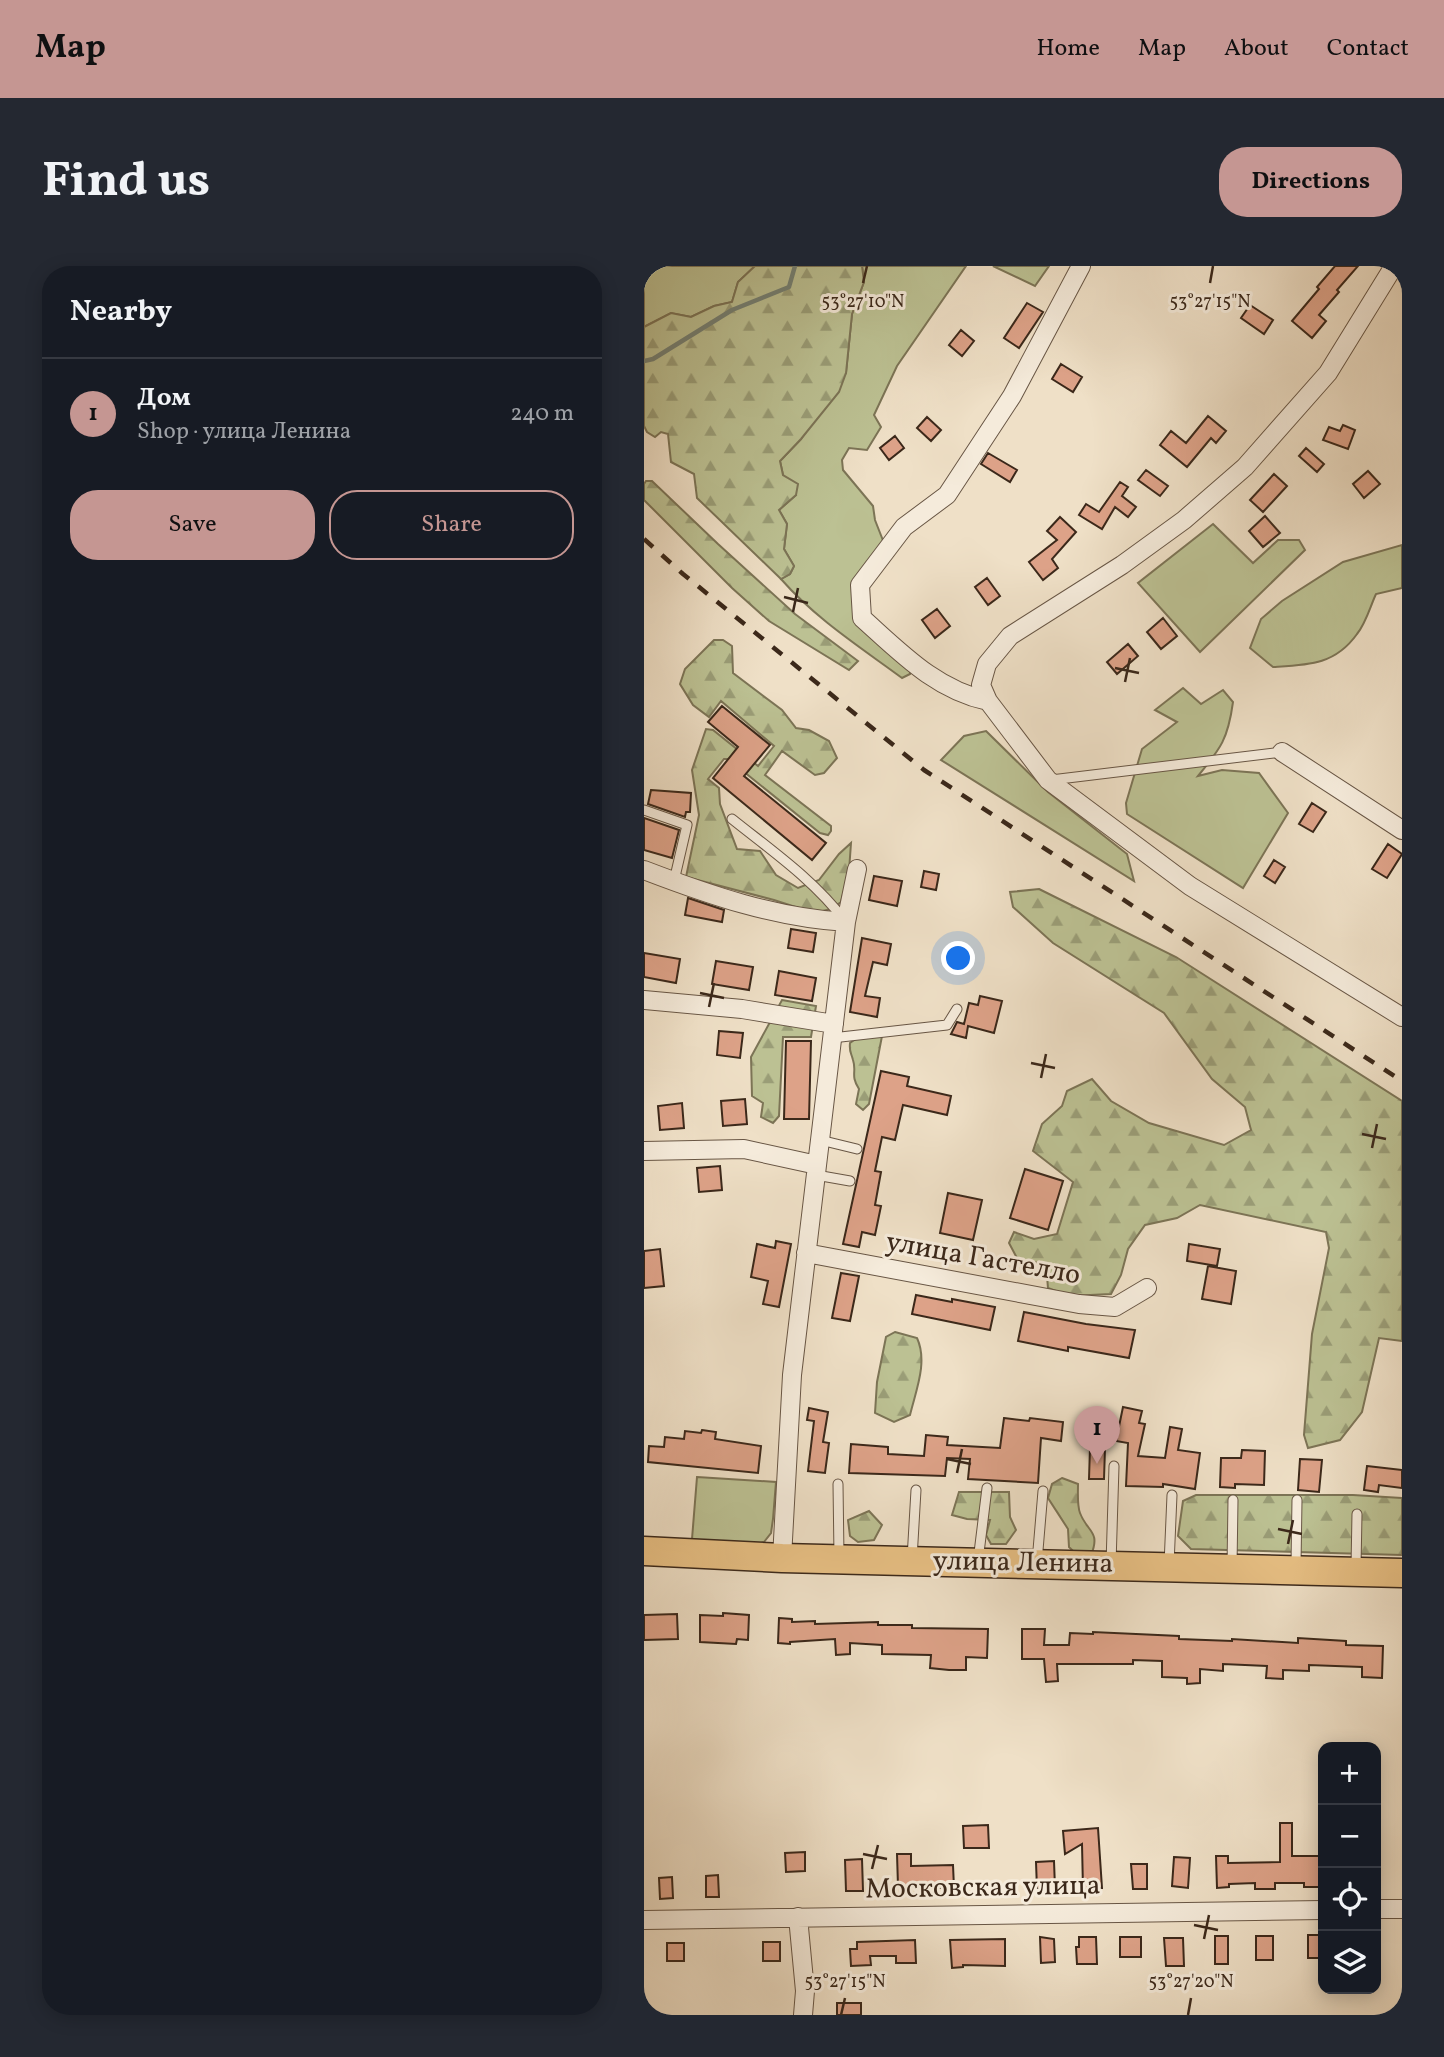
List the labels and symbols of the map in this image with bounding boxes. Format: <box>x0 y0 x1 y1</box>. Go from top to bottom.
text: 53°27'10"N <box>822 290 904 315</box>
text: 53°27'15"N <box>1169 290 1251 315</box>
your location <box>941 941 975 975</box>
street label: улица Гастелло <box>883 1223 1083 1295</box>
pin: 1 <box>1074 1406 1120 1464</box>
street label: улица Ленина <box>932 1542 1114 1584</box>
street label: Московская улица <box>865 1866 1101 1910</box>
text: 53°27'15"N <box>804 1970 886 1995</box>
text: 53°27'20"N <box>1148 1970 1234 1995</box>

